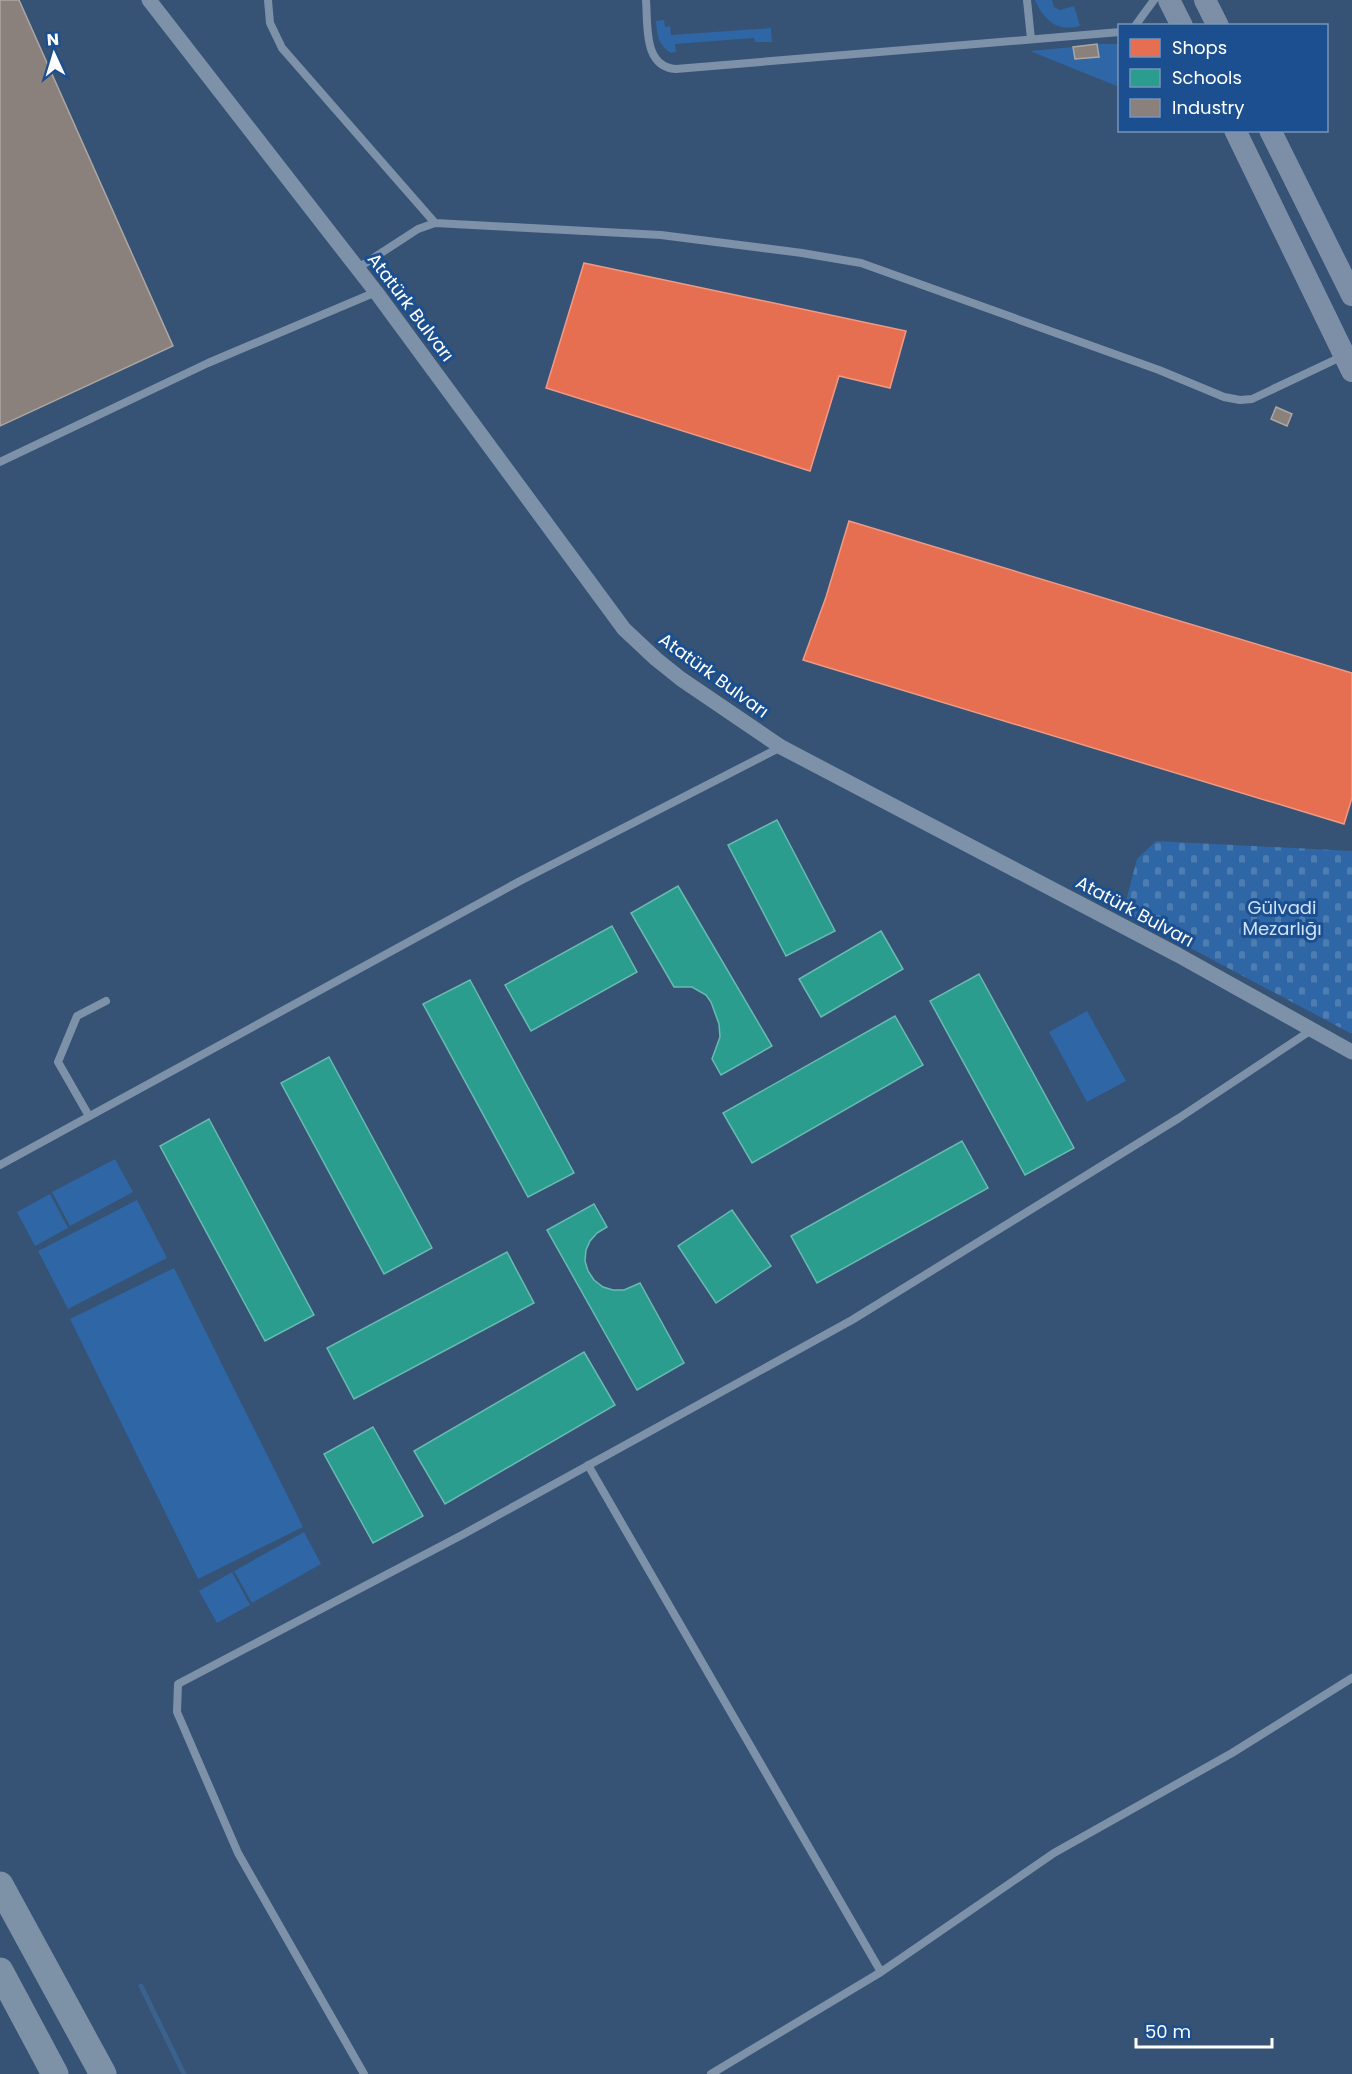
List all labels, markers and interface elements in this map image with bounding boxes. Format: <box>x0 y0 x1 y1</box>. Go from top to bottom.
north arrow <box>24 24 84 84</box>
legend <box>1118 24 1328 132</box>
text: N <box>46 28 60 51</box>
text: Shops <box>1172 35 1227 60</box>
text: Schools <box>1172 65 1242 90</box>
text: Industry <box>1172 95 1244 120</box>
street label: Atatürk Bulvarı <box>362 248 460 366</box>
street label: Atatürk Bulvarı <box>654 627 774 723</box>
street label: Atatürk Bulvarı <box>1072 869 1198 953</box>
park label: Gülvadi Mezarlığı <box>1242 895 1322 941</box>
scale bar <box>1136 2011 1272 2049</box>
text: 50 m <box>1145 2019 1191 2044</box>

